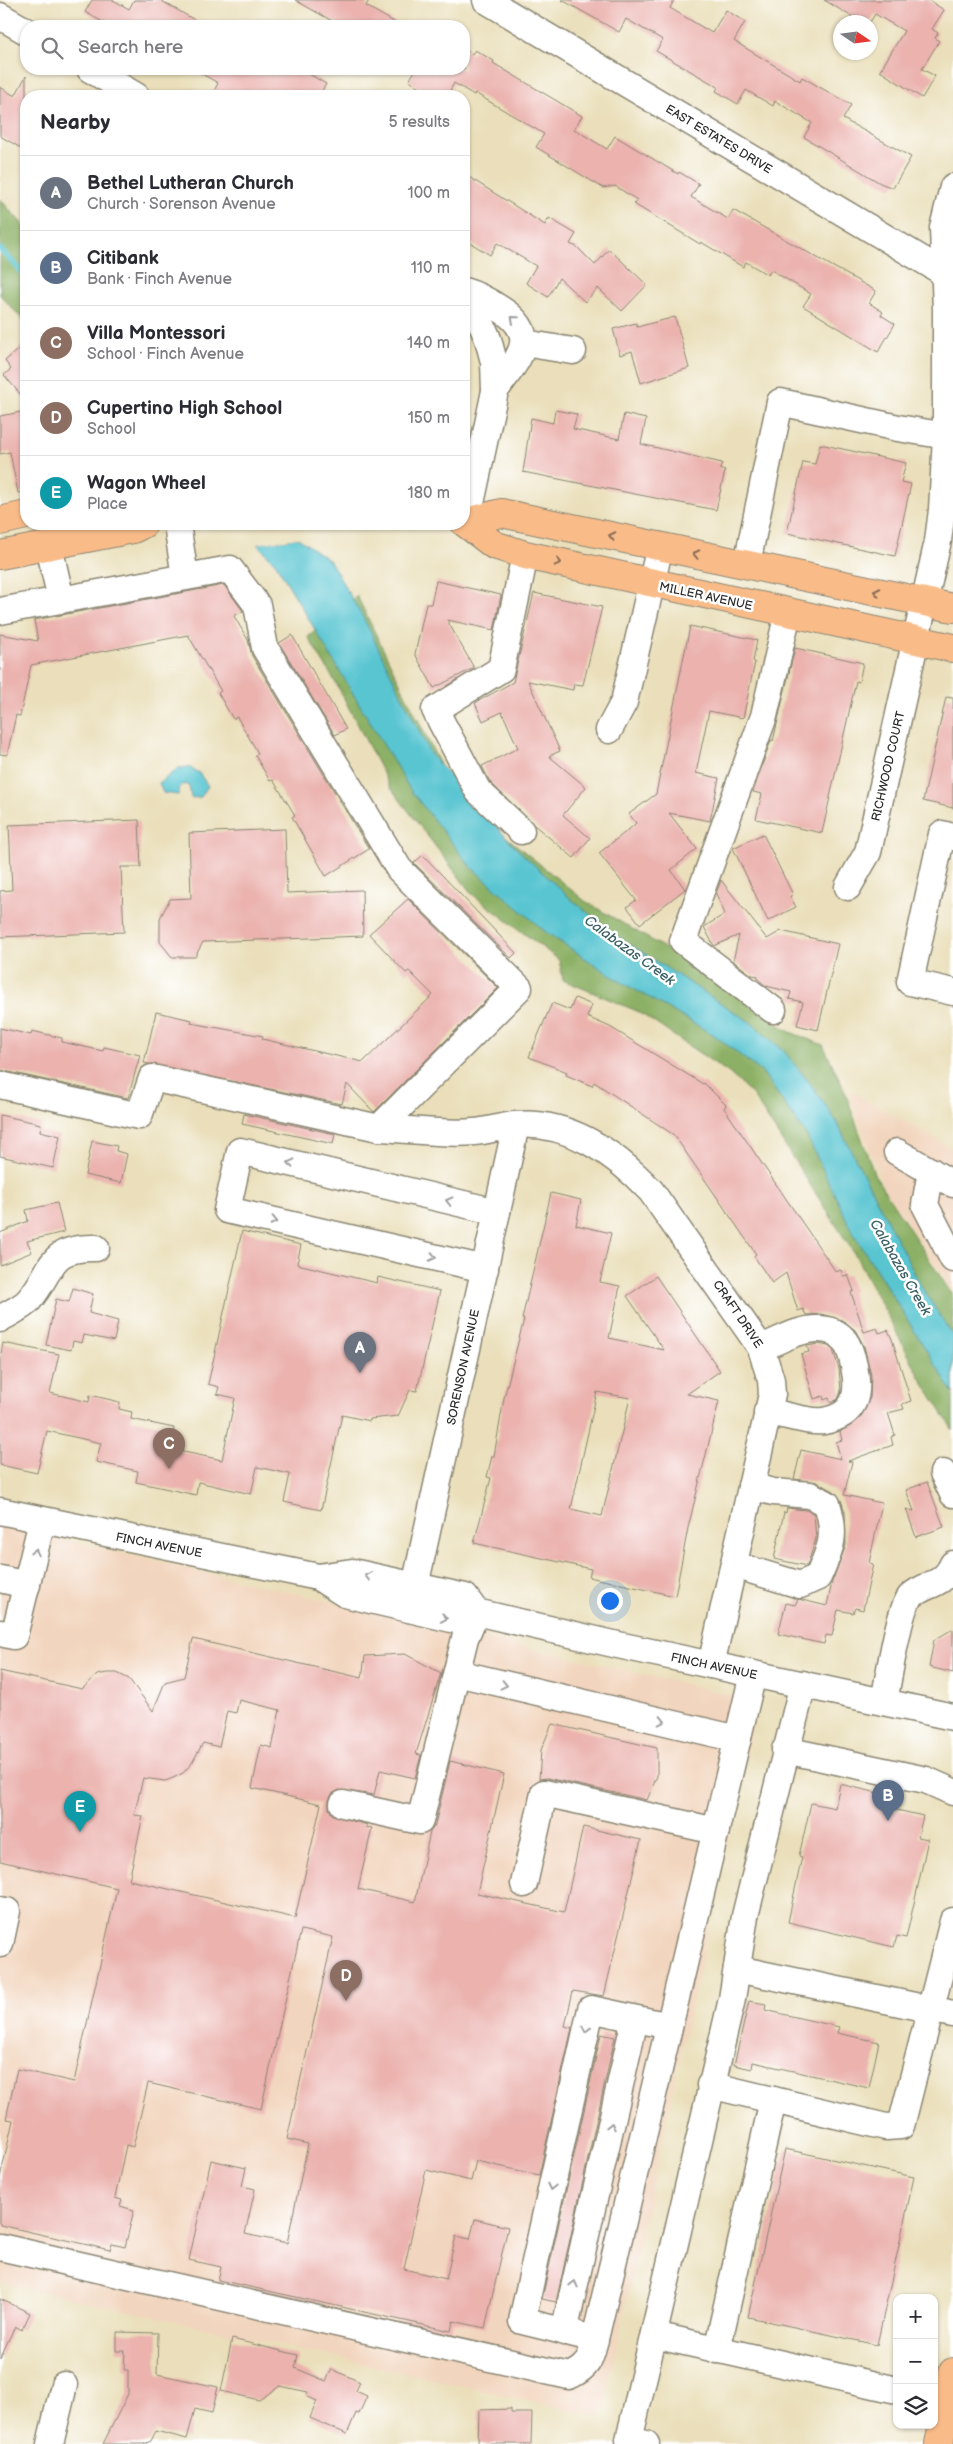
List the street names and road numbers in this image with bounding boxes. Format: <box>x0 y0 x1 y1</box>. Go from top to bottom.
street label: EAST ESTATES DRIVE <box>663 102 775 177</box>
street label: MILLER AVENUE <box>658 579 754 614</box>
street label: RICHWOOD COURT <box>869 709 909 823</box>
street label: CRAFT DRIVE <box>709 1278 766 1351</box>
street label: SORENSON AVENUE <box>444 1308 483 1426</box>
street label: FINCH AVENUE <box>114 1530 204 1561</box>
street label: FINCH AVENUE <box>669 1650 758 1683</box>

